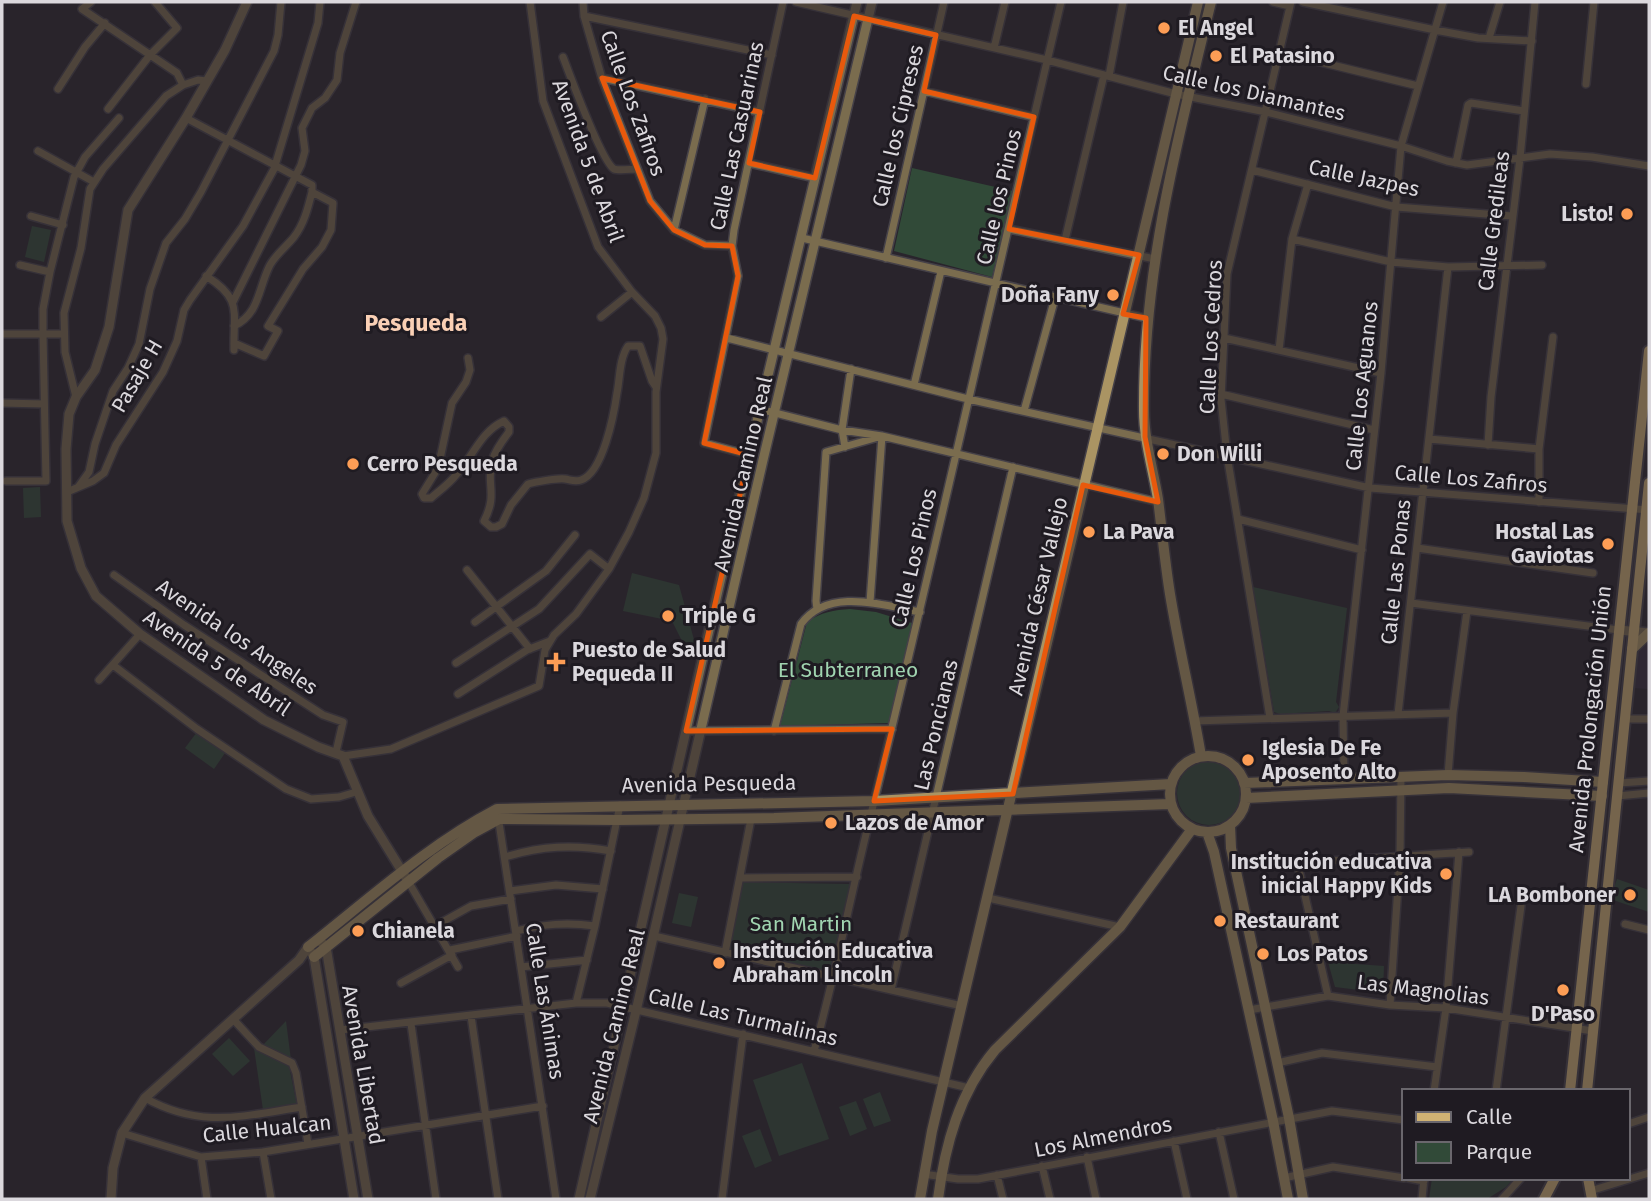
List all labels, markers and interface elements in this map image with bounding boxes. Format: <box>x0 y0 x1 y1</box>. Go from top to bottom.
place label: El Angel <box>1178 15 1254 41</box>
marker: El Angel <box>1156 20 1172 36</box>
street label: Calle Los Zafiros <box>595 27 671 180</box>
street label: Calle Las Casuarinas <box>704 39 770 233</box>
street label: Calle los Cipreses <box>867 42 929 210</box>
place label: El Patasino <box>1230 43 1335 69</box>
marker: El Patasino <box>1208 48 1224 64</box>
street label: Calle los Diamantes <box>1160 59 1348 127</box>
street label: Avenida 5 de Abril <box>546 76 630 246</box>
street label: Calle los Pinos <box>971 127 1027 267</box>
street label: Calle Gredileas <box>1473 149 1516 293</box>
street label: Calle Jazpes <box>1306 154 1422 202</box>
place label: Listo! <box>1561 201 1613 227</box>
marker: Listo! <box>1619 206 1635 222</box>
street label: Calle Los Cedros <box>1194 259 1228 415</box>
place label: Doña Fany <box>1001 282 1099 308</box>
marker: Doña Fany <box>1105 287 1121 303</box>
street label: Calle Los Aguanos <box>1340 300 1384 472</box>
district label: Pesqueda <box>365 309 467 337</box>
street label: Pasaje H <box>106 335 168 417</box>
street label: Avenida Camino Real <box>708 374 778 574</box>
place label: Don Willi <box>1177 441 1262 467</box>
marker: Don Willi <box>1155 446 1171 462</box>
place label: Cerro Pesqueda <box>367 451 518 477</box>
marker: Cerro Pesqueda <box>345 456 361 472</box>
street label: Calle Los Zafiros <box>1394 459 1549 499</box>
street label: Calle Los Pinos <box>885 486 943 630</box>
street label: Avenida César Vallejo <box>1003 494 1073 698</box>
street label: Calle Las Ponas <box>1375 498 1417 646</box>
place label: La Pava <box>1103 519 1175 545</box>
place label: Hostal Las Gaviotas <box>1495 519 1594 569</box>
marker: La Pava <box>1081 524 1097 540</box>
marker: Hostal Las Gaviotas <box>1600 536 1616 552</box>
street label: Avenida los Angeles <box>151 573 323 701</box>
street label: Avenida Prolongación Unión <box>1563 584 1617 854</box>
place label: Triple G <box>682 603 756 629</box>
street label: Avenida 5 de Abril <box>138 604 296 722</box>
marker: Triple G <box>660 608 676 624</box>
place label: Puesto de Salud Pequeda II <box>572 637 726 687</box>
marker: Puesto de Salud Pequeda II <box>546 652 566 672</box>
park label: El Subterraneo <box>778 657 918 683</box>
street label: Las Poncianas <box>908 657 964 793</box>
place label: Iglesia De Fe Aposento Alto <box>1261 735 1397 785</box>
marker: Iglesia De Fe Aposento Alto <box>1240 752 1256 768</box>
street label: Avenida Pesqueda <box>622 769 796 799</box>
place label: Lazos de Amor <box>845 810 984 836</box>
marker: Lazos de Amor <box>823 815 839 831</box>
place label: Institución educativa inicial Happy Kids <box>1231 849 1432 899</box>
marker: Institución educativa inicial Happy Kids <box>1438 866 1454 882</box>
place label: LA Bomboner <box>1488 882 1617 908</box>
marker: LA Bomboner <box>1622 887 1638 903</box>
place label: Restaurant <box>1234 908 1340 934</box>
park label: San Martin <box>750 911 852 937</box>
marker: Restaurant <box>1212 913 1228 929</box>
place label: Chianela <box>372 918 455 944</box>
street label: Calle Las Ánimas <box>520 921 570 1081</box>
marker: Chianela <box>350 923 366 939</box>
street label: Avenida Camino Real <box>577 926 651 1126</box>
place label: Institución Educativa Abraham Lincoln <box>732 938 933 988</box>
place label: Los Patos <box>1277 941 1368 967</box>
marker: Los Patos <box>1255 946 1271 962</box>
marker: Institución Educativa Abraham Lincoln <box>711 955 727 971</box>
street label: Las Magnolias <box>1355 969 1491 1011</box>
marker: D'Paso <box>1555 982 1571 998</box>
street label: Avenida Libertad <box>336 983 390 1147</box>
street label: Calle Las Turmalinas <box>646 983 841 1052</box>
place label: D'Paso <box>1531 1001 1595 1027</box>
legend <box>1402 1089 1630 1180</box>
text: Calle <box>1466 1104 1512 1130</box>
street label: Calle Hualcan <box>201 1109 333 1149</box>
street label: Los Almendros <box>1032 1111 1174 1163</box>
text: Parque <box>1466 1139 1532 1165</box>

